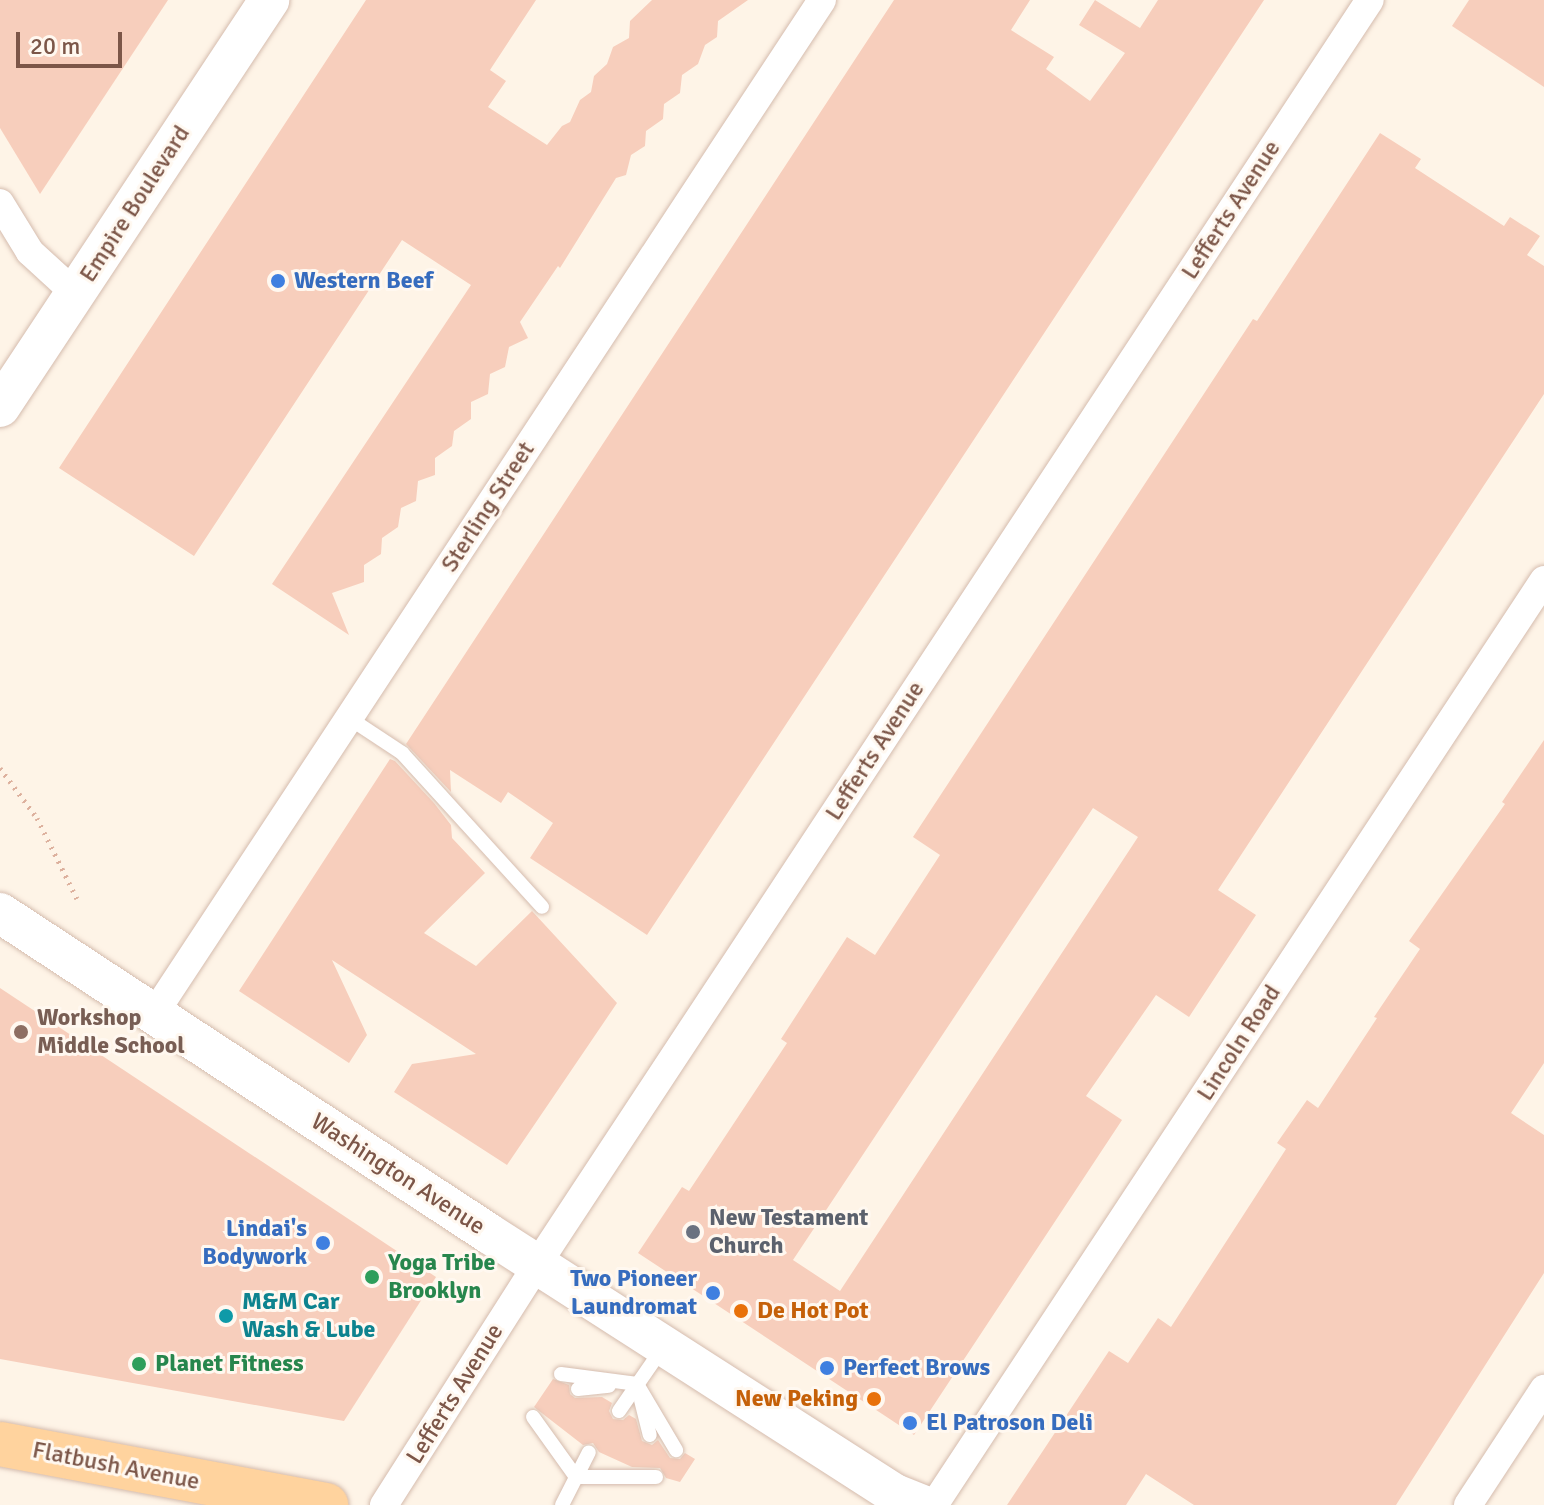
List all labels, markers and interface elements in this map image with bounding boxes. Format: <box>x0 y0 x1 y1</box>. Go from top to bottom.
scale bar <box>20 16 126 66</box>
text: 20 m <box>30 31 80 61</box>
street label: Empire Boulevard <box>74 120 196 288</box>
street label: Lefferts Avenue <box>1175 135 1287 285</box>
place label: Western Beef <box>294 267 433 295</box>
marker: Western Beef <box>269 272 287 290</box>
street label: Sterling Street <box>435 437 541 577</box>
street label: Lefferts Avenue <box>819 676 931 826</box>
street label: Lincoln Road <box>1191 980 1287 1106</box>
place label: Workshop Middle School <box>37 1004 185 1060</box>
marker: Workshop Middle School <box>12 1023 30 1041</box>
street label: Washington Avenue <box>306 1107 490 1241</box>
place label: New Testament Church <box>709 1204 868 1260</box>
place label: Lindai's Bodywork <box>202 1215 307 1271</box>
marker: New Testament Church <box>684 1223 702 1241</box>
marker: Lindai's Bodywork <box>314 1234 332 1252</box>
place label: Yoga Tribe Brooklyn <box>388 1249 495 1305</box>
place label: Two Pioneer Laundromat <box>570 1265 697 1321</box>
marker: Yoga Tribe Brooklyn <box>363 1268 381 1286</box>
marker: Two Pioneer Laundromat <box>704 1284 722 1302</box>
place label: M&M Car Wash & Lube <box>242 1288 375 1344</box>
place label: De Hot Pot <box>757 1297 869 1325</box>
marker: De Hot Pot <box>732 1302 750 1320</box>
marker: M&M Car Wash & Lube <box>217 1307 235 1325</box>
street label: Lefferts Avenue <box>400 1319 510 1469</box>
place label: Planet Fitness <box>155 1350 304 1378</box>
place label: Perfect Brows <box>843 1354 990 1382</box>
marker: Planet Fitness <box>130 1355 148 1373</box>
marker: Perfect Brows <box>818 1359 836 1377</box>
place label: New Peking <box>735 1385 858 1413</box>
marker: New Peking <box>865 1390 883 1408</box>
place label: El Patroson Deli <box>926 1409 1093 1437</box>
marker: El Patroson Deli <box>901 1414 919 1432</box>
street label: Flatbush Avenue <box>30 1436 202 1496</box>

